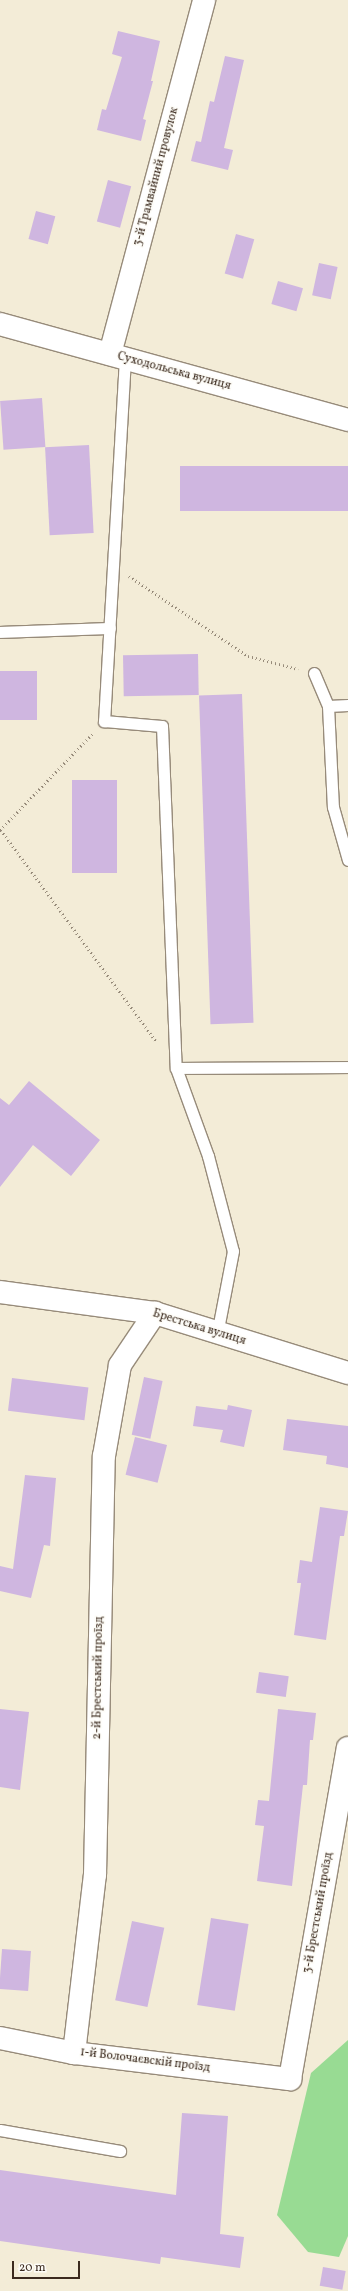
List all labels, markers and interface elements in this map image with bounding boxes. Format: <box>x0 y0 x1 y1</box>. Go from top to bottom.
street label: 3-й Трамвайний провулок <box>131 106 183 248</box>
street label: Суходольська вулиця <box>116 350 232 394</box>
street label: Брестська вулиця <box>151 1307 247 1349</box>
street label: 2-й Брестський проїзд <box>91 1616 107 1740</box>
street label: 3-й Брестський проїзд <box>301 1851 337 1975</box>
street label: 1-й Волочаєвскій проїзд <box>79 2046 211 2076</box>
scale bar <box>14 2253 82 2279</box>
text: 20 m <box>19 2260 46 2276</box>

